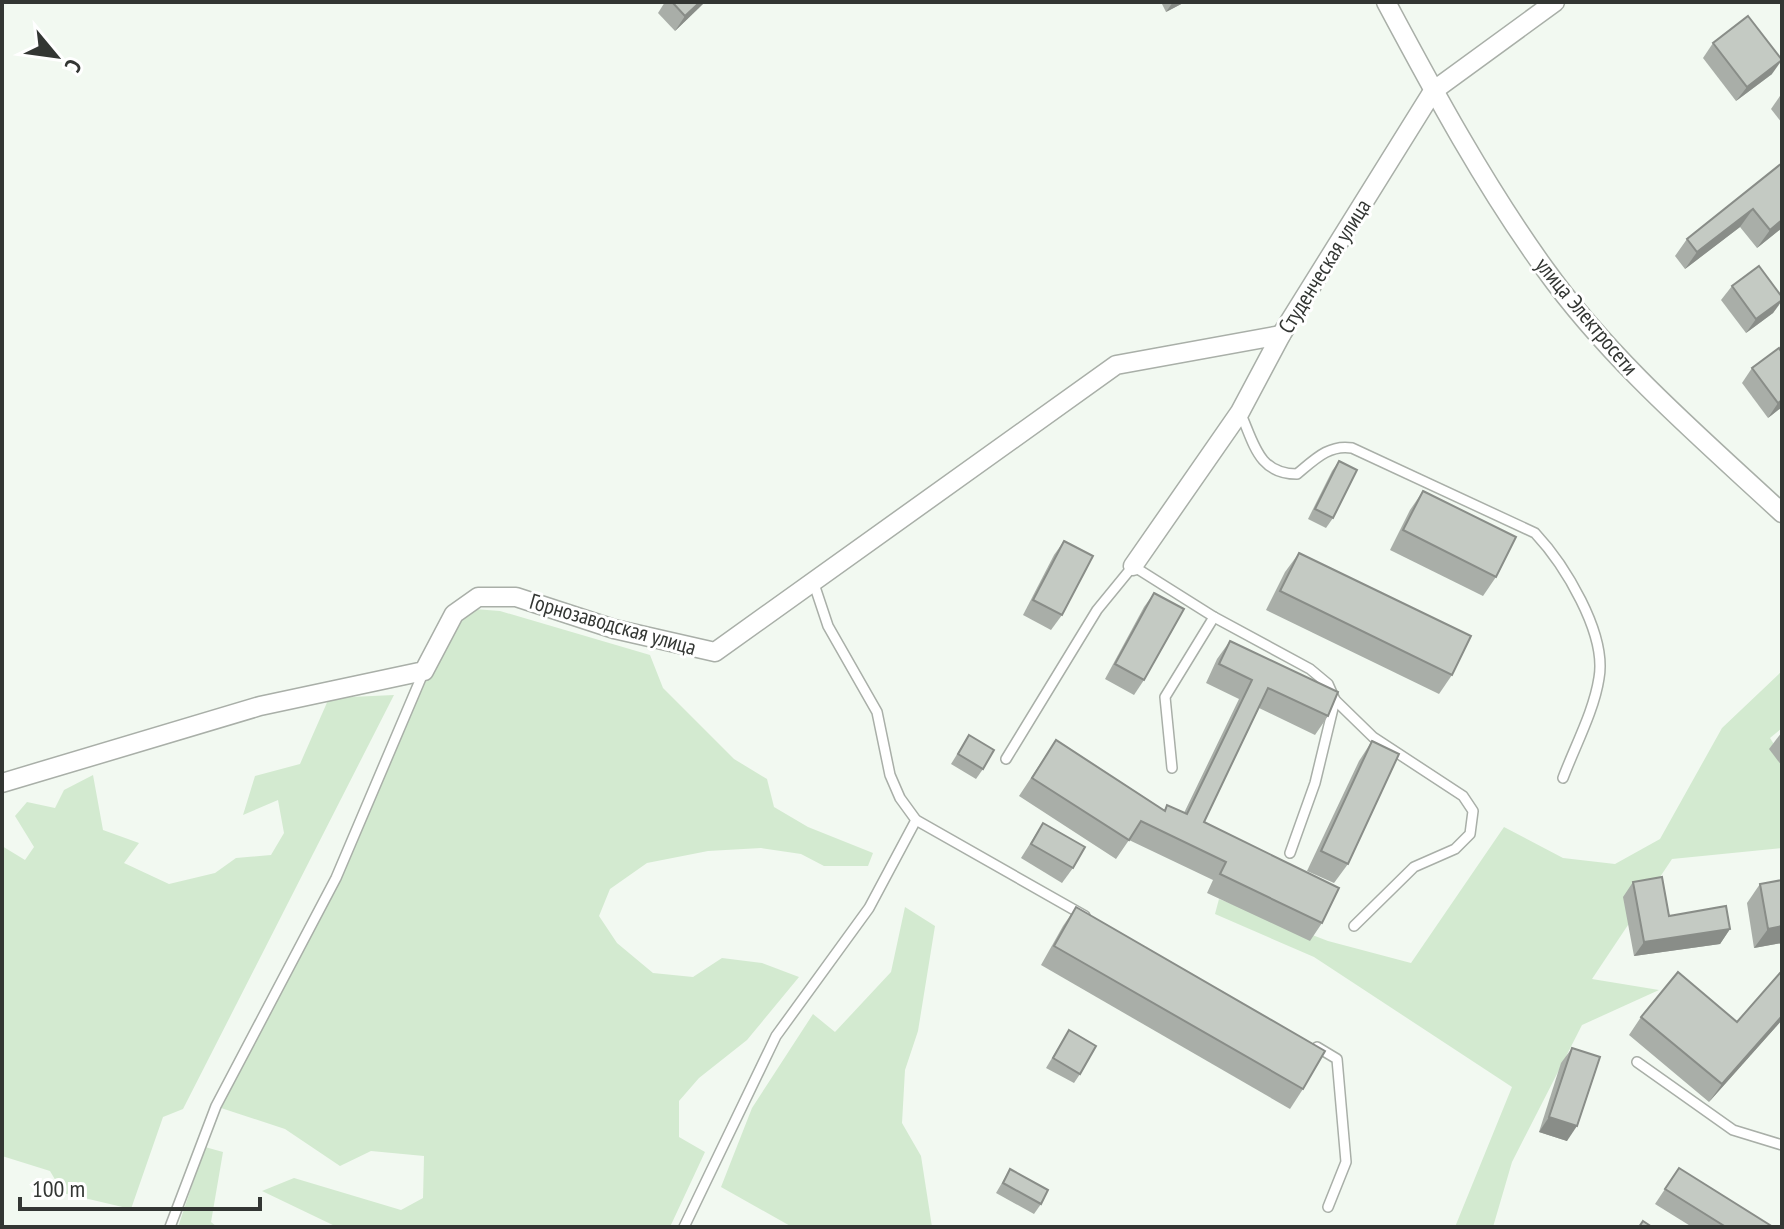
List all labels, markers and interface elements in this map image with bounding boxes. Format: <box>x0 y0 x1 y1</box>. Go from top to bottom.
north arrow <box>16 16 96 96</box>
text: С <box>59 55 88 77</box>
street label: Студенческая улица <box>1272 194 1376 338</box>
street label: улица Электросети <box>1530 251 1644 381</box>
street label: Горнозаводская улица <box>527 587 699 661</box>
scale bar <box>20 1161 260 1211</box>
text: 100 m <box>32 1173 85 1204</box>

